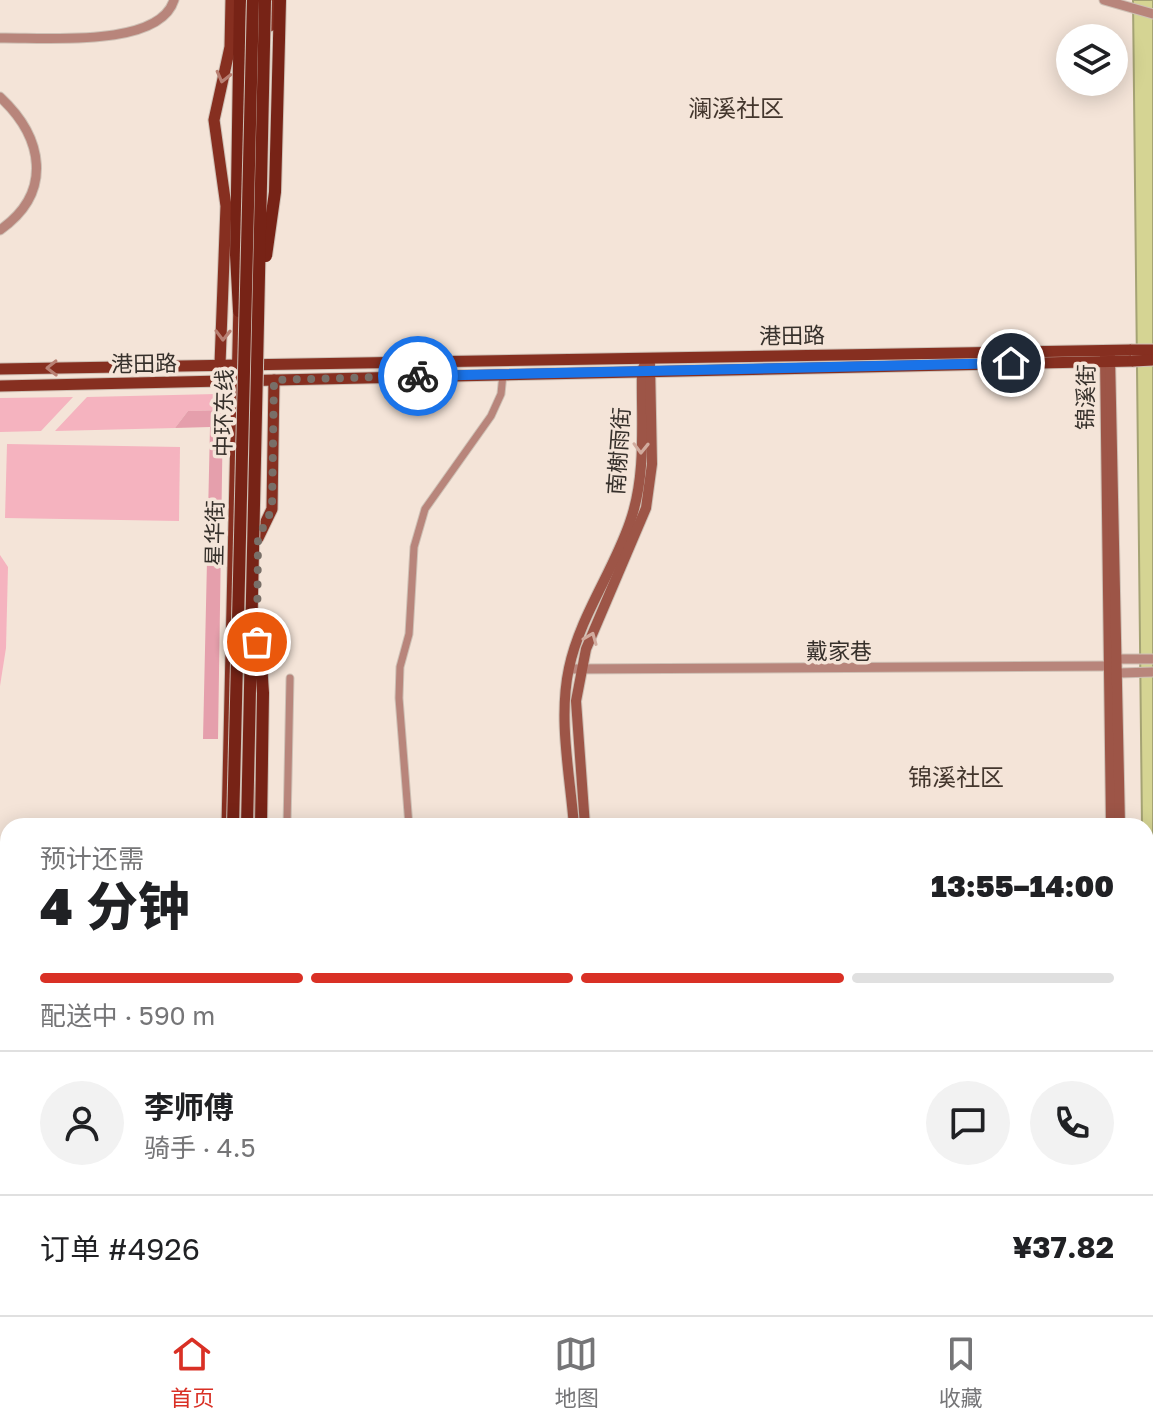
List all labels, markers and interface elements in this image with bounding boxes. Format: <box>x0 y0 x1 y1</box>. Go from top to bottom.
map controls <box>1056 24 1128 96</box>
button: layers <box>1056 24 1128 96</box>
one-way arrow <box>215 70 232 84</box>
district label: 澜溪社区 <box>688 93 784 122</box>
street label: 港田路 <box>759 321 825 349</box>
one-way arrow <box>214 329 231 342</box>
pin <box>977 329 1045 397</box>
courier <box>378 336 458 416</box>
icon: home <box>989 341 1033 385</box>
street label: 港田路 <box>111 349 177 377</box>
icon: bike <box>396 354 440 398</box>
one-way arrow <box>45 359 58 376</box>
street label: 锦溪街 <box>1071 364 1099 430</box>
street label: 中环东线 <box>209 369 237 457</box>
street label: 南榭雨街 <box>601 406 635 496</box>
one-way arrow <box>632 442 650 455</box>
street label: 星华街 <box>200 500 228 566</box>
pin <box>223 608 291 676</box>
icon: bag <box>235 620 279 664</box>
one-way arrow <box>581 632 597 647</box>
street label: 戴家巷 <box>806 637 872 664</box>
district label: 锦溪社区 <box>908 762 1004 791</box>
text: 预计还需 <box>40 843 144 874</box>
text: 13:55–14:00 <box>931 868 1114 904</box>
text: 4 分钟 <box>40 874 190 936</box>
text: 配送中 · 590 m <box>40 1000 215 1031</box>
button: person <box>40 1081 124 1165</box>
button: chat <box>926 1081 1010 1165</box>
button: phone <box>1030 1081 1114 1165</box>
text: 李师傅 <box>144 1089 234 1125</box>
text: 骑手 · 4.5 <box>144 1132 256 1163</box>
text: ¥37.82 <box>1012 1229 1114 1265</box>
text: 订单 #4926 <box>40 1231 200 1267</box>
tab: 首页 <box>170 1332 214 1412</box>
tab: 地图 <box>554 1332 599 1412</box>
tab: 收藏 <box>939 1332 983 1412</box>

